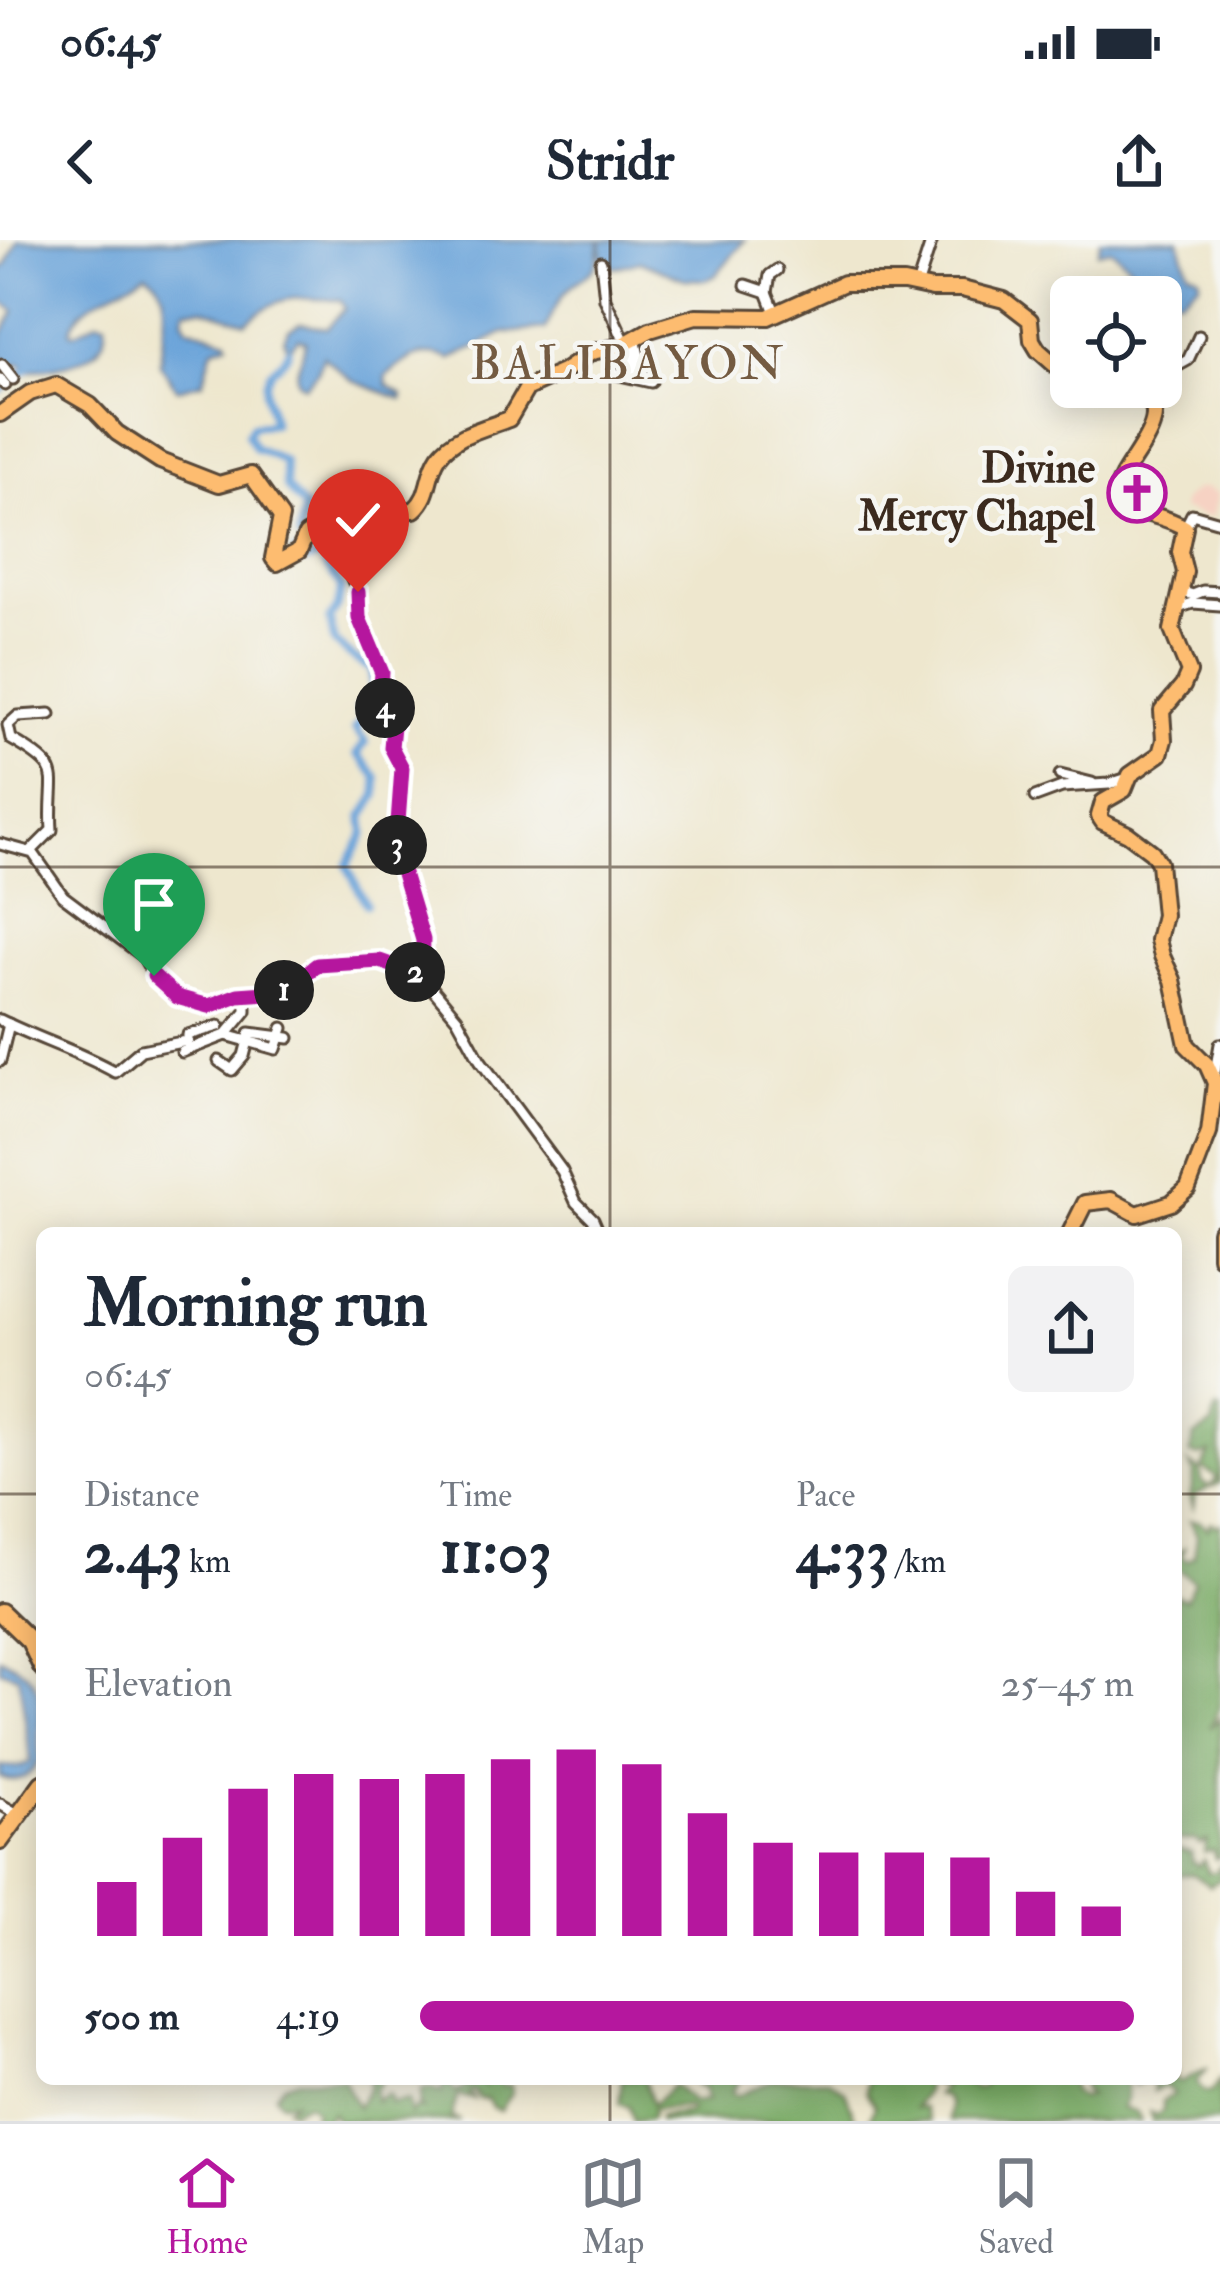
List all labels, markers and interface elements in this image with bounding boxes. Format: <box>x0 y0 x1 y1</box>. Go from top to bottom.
text: 06:45 <box>60 14 161 70</box>
text: Stridr <box>546 128 674 196</box>
icon: back <box>48 129 114 195</box>
icon: share <box>1106 129 1172 195</box>
map controls <box>1050 276 1182 408</box>
button: locate <box>1050 276 1182 408</box>
district label: BALIBAYON <box>470 334 786 394</box>
place label: Divine Mercy Chapel <box>857 443 1095 544</box>
church icon: Divine Mercy Chapel <box>1106 462 1168 524</box>
pin <box>307 469 409 592</box>
icon: check <box>325 487 391 553</box>
pin: 4 <box>355 678 415 738</box>
text: 4 <box>376 687 394 728</box>
pin: 3 <box>367 815 427 875</box>
text: 3 <box>391 824 403 865</box>
pin <box>103 853 205 976</box>
icon: arrive <box>121 871 187 937</box>
pin: 2 <box>385 942 445 1002</box>
text: 2 <box>407 951 423 992</box>
pin: 1 <box>254 960 314 1020</box>
text: 1 <box>278 969 290 1010</box>
text: Morning run <box>84 1263 428 1346</box>
button: share <box>1008 1266 1134 1392</box>
text: 06:45 <box>84 1350 171 1399</box>
text: Distance <box>84 1475 199 1516</box>
text: Time <box>440 1475 512 1516</box>
text: Pace <box>796 1475 855 1516</box>
text: 2.43 <box>84 1516 182 1591</box>
text: 11:03 <box>440 1516 551 1591</box>
text: 4:33 <box>796 1516 889 1591</box>
text: km <box>182 1541 231 1582</box>
text: /km <box>889 1541 946 1582</box>
text: Elevation <box>84 1659 233 1708</box>
text: 25–45 m <box>1001 1659 1134 1708</box>
text: 500 m <box>84 1992 179 2041</box>
text: 4:19 <box>276 1992 340 2041</box>
tab: Home <box>166 2150 248 2263</box>
tab: Map <box>580 2150 646 2263</box>
tab: Saved <box>978 2150 1054 2263</box>

